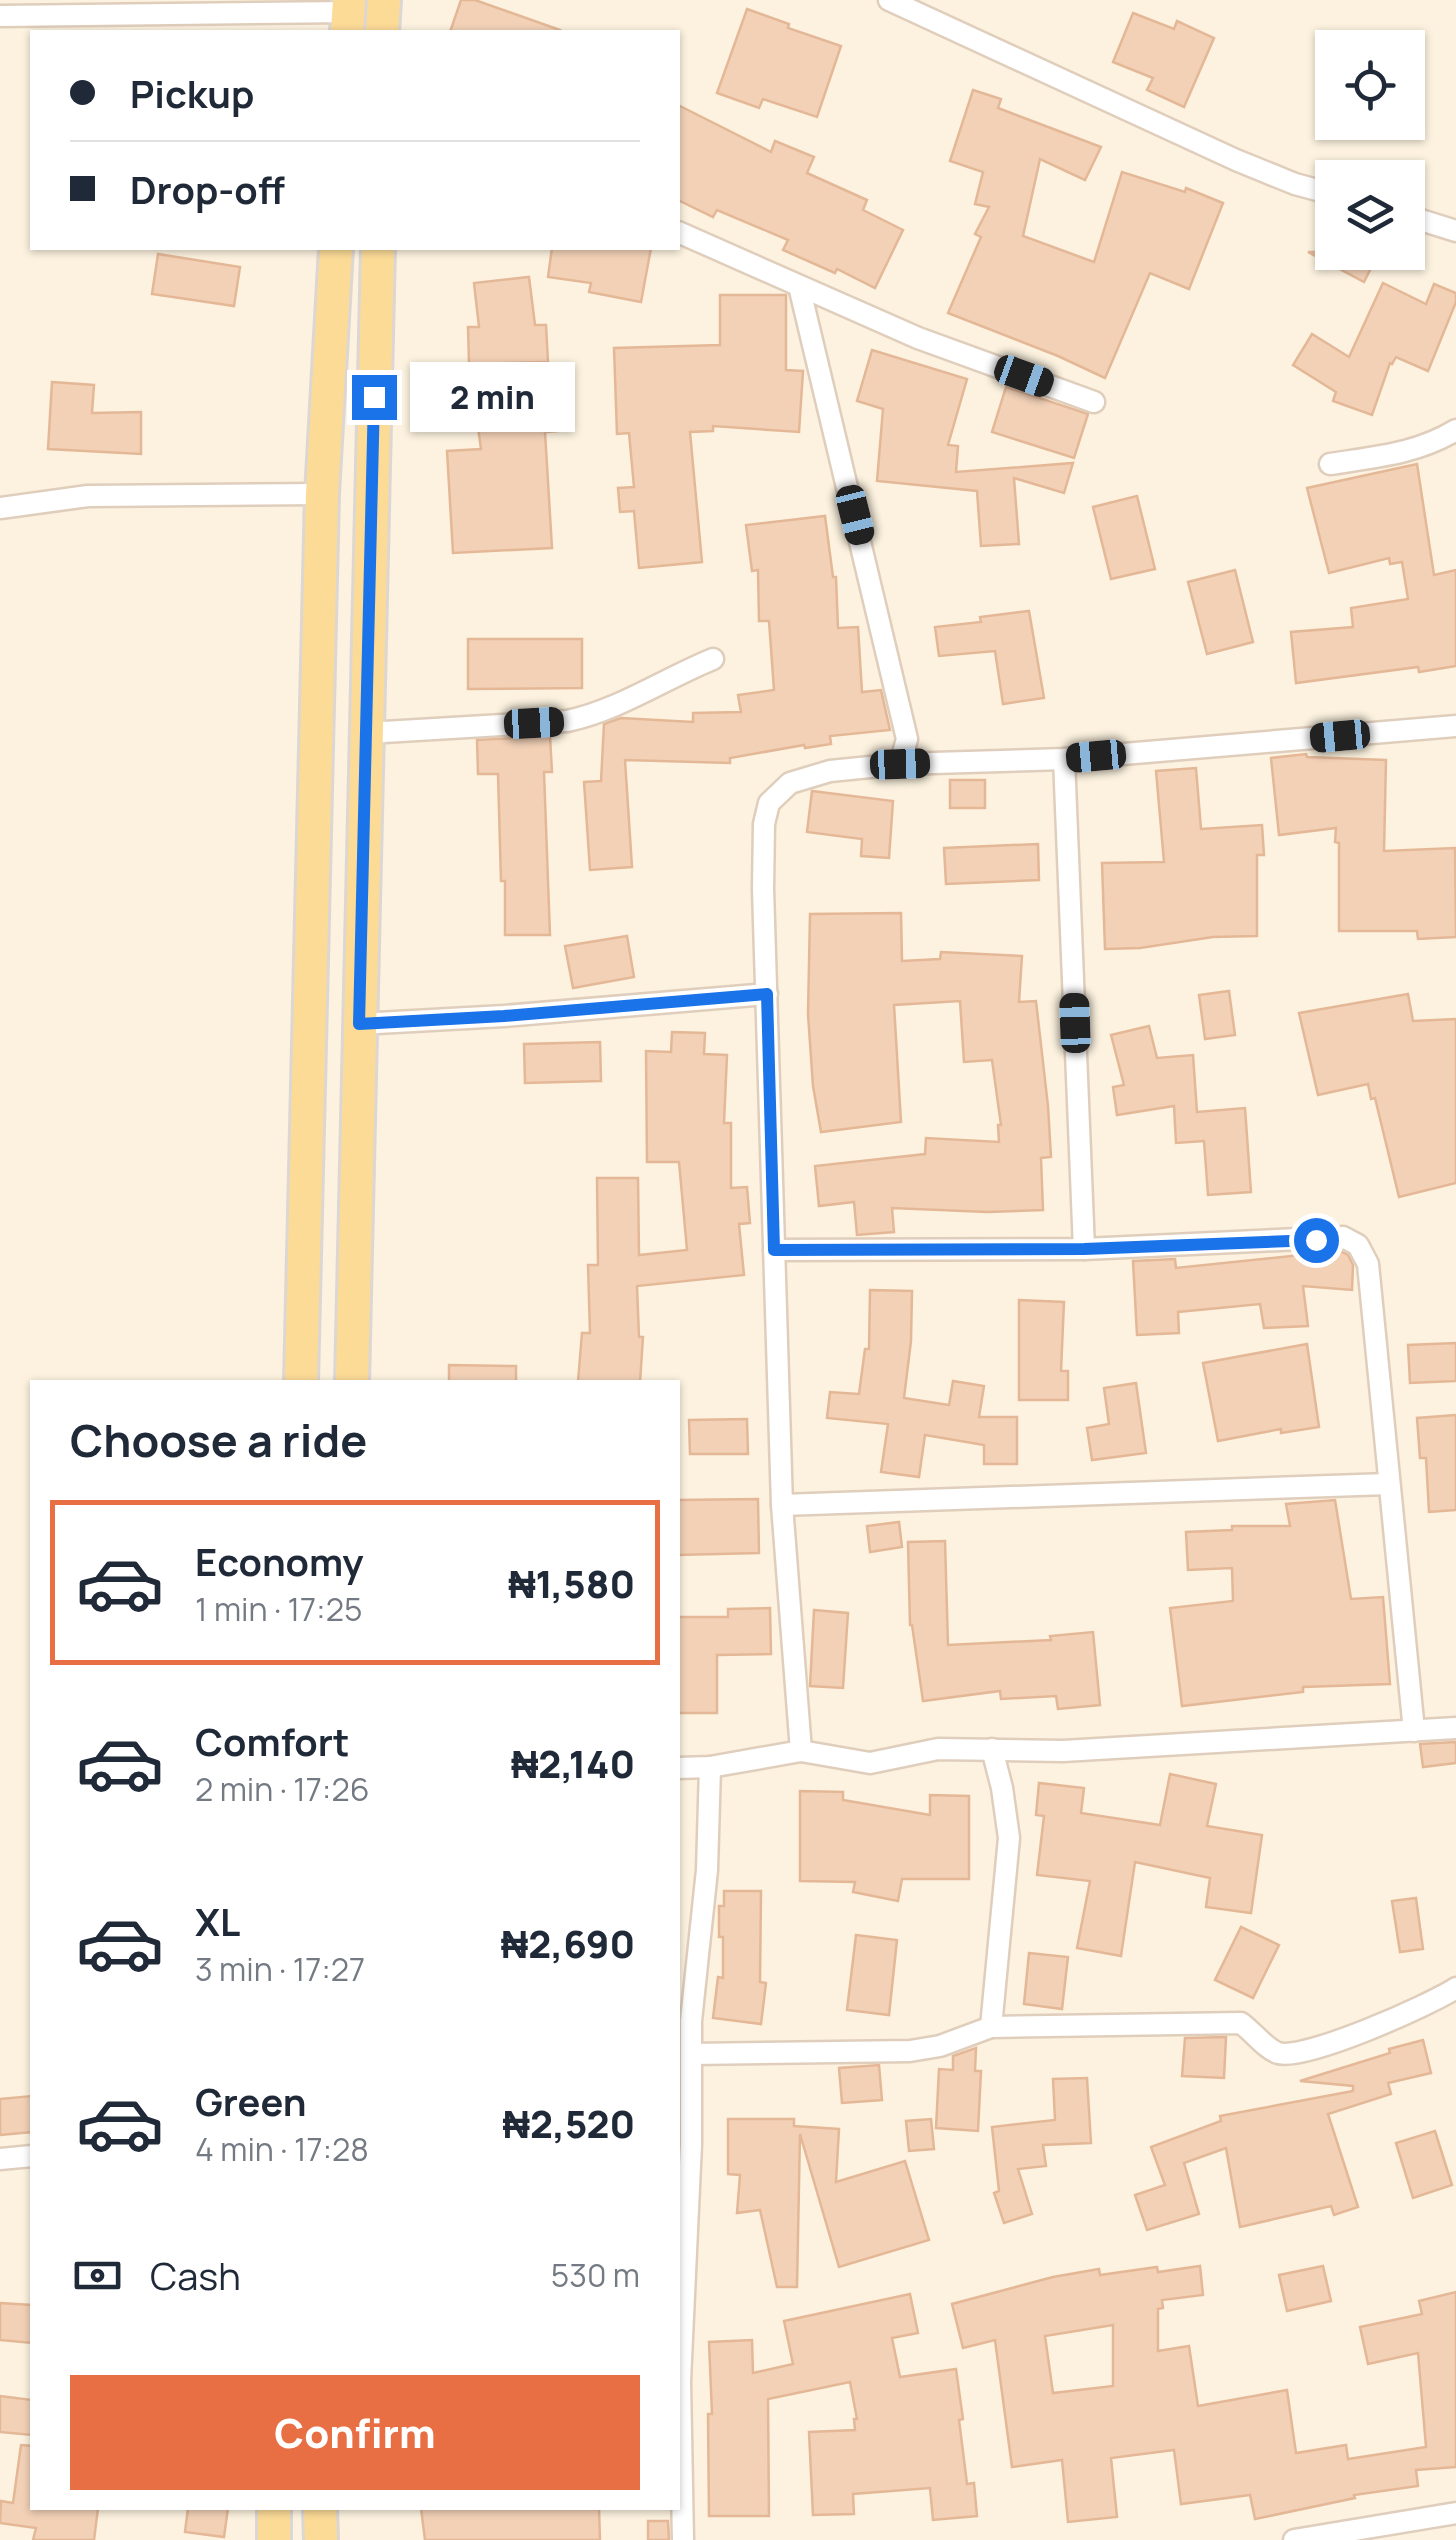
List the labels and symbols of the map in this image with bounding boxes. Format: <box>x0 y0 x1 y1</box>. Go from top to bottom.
car <box>991 352 1057 400</box>
callout: 2 min <box>409 362 574 432</box>
route end <box>352 375 397 420</box>
car <box>833 482 877 548</box>
car <box>503 706 565 740</box>
car <box>1309 718 1371 754</box>
car <box>1065 738 1127 774</box>
car <box>869 748 931 780</box>
car <box>1059 992 1091 1054</box>
route start <box>1294 1218 1339 1263</box>

